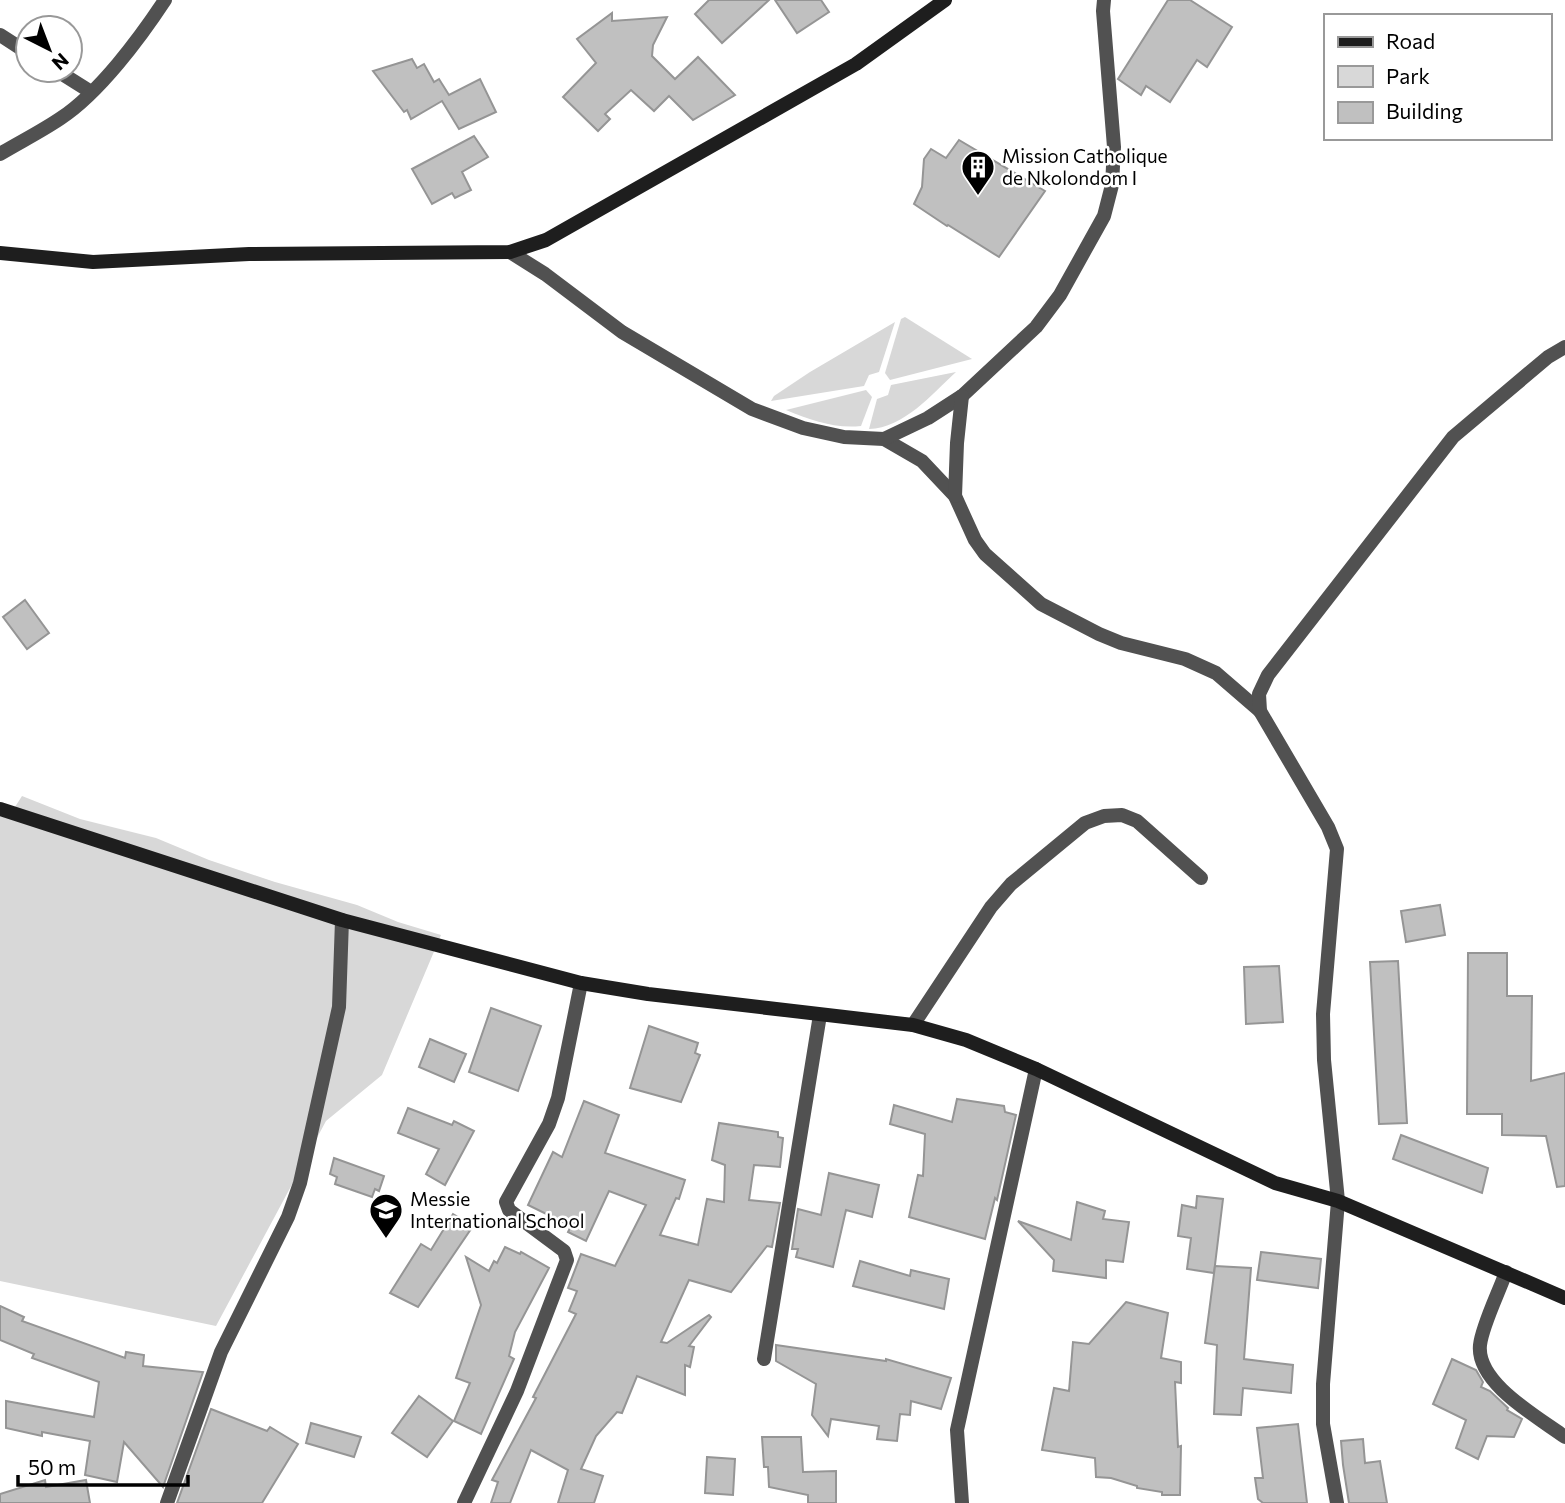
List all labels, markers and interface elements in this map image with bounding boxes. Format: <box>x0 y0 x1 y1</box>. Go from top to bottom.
north arrow <box>14 14 84 84</box>
legend <box>1324 14 1551 140</box>
text: Road <box>1386 28 1435 53</box>
text: N <box>48 49 74 75</box>
text: Park <box>1386 63 1430 88</box>
text: Building <box>1386 98 1463 123</box>
place label: Mission Catholique de Nkolondom I <box>1002 144 1168 189</box>
building icon: Mission Catholique de Nkolondom I <box>959 148 997 197</box>
place label: Messie International School <box>410 1187 585 1232</box>
school or university icon: Messie International School <box>367 1191 405 1240</box>
scale bar <box>18 1444 187 1488</box>
text: 50 m <box>28 1454 76 1479</box>

